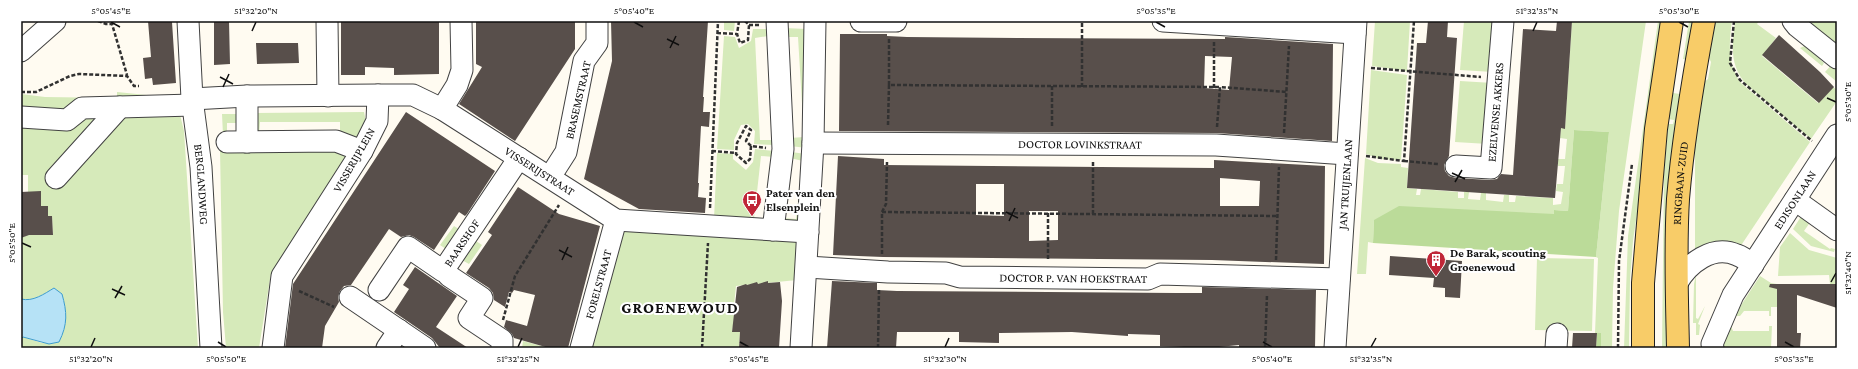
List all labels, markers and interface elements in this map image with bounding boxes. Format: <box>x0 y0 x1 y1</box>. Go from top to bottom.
text: 5°05'45"E <box>91 5 131 16</box>
text: 51°32'20"N <box>234 5 278 16</box>
text: 5°05'40"E <box>614 5 655 16</box>
text: 5°05'35"E <box>1136 5 1176 16</box>
text: 51°32'35"N <box>1516 5 1559 16</box>
text: 5°05'30"E <box>1659 5 1700 16</box>
street label: BRASEMSTRAAT <box>562 59 594 140</box>
street label: EZELVENSE AKKERS <box>1485 62 1507 162</box>
text: 5°05'30"E <box>1842 81 1853 122</box>
street label: VISSERIJPLEIN <box>330 125 378 195</box>
street label: DOCTOR LOVINKSTRAAT <box>1018 137 1142 152</box>
street label: JAN TRUIJENLAAN <box>1336 139 1355 231</box>
street label: RINGBAAN-ZUID <box>1670 141 1691 225</box>
street label: BERGLANDWEG <box>191 143 211 225</box>
street label: VISSERIJSTRAAT <box>502 144 578 199</box>
street label: EDISONLAAN <box>1771 168 1819 232</box>
place label: Pater van den Elsenplein <box>766 186 835 214</box>
bus stop icon: Pater van den Elsenplein <box>741 189 763 217</box>
street label: BAARSHOF <box>441 217 483 269</box>
text: 5°05'50"E <box>6 222 17 263</box>
place label: De Barak, scouting Groenewoud <box>1450 246 1546 274</box>
street label: FORELSTRAAT <box>582 248 615 321</box>
building icon: De Barak, scouting Groenewoud <box>1425 249 1447 277</box>
text: 51°32'40"N <box>1842 251 1853 295</box>
street label: DOCTOR P. VAN HOEKSTRAAT <box>999 270 1148 286</box>
district label: GROENEWOUD <box>621 299 739 316</box>
text: 51°32'20"N <box>69 353 113 364</box>
text: 5°05'50"E <box>206 353 247 364</box>
text: 51°32'25"N <box>496 353 540 364</box>
text: 5°05'45"E <box>729 353 769 364</box>
text: 51°32'30"N <box>923 353 967 364</box>
text: 5°05'40"E <box>1252 353 1293 364</box>
text: 51°32'35"N <box>1350 353 1393 364</box>
text: 5°05'35"E <box>1774 353 1814 364</box>

